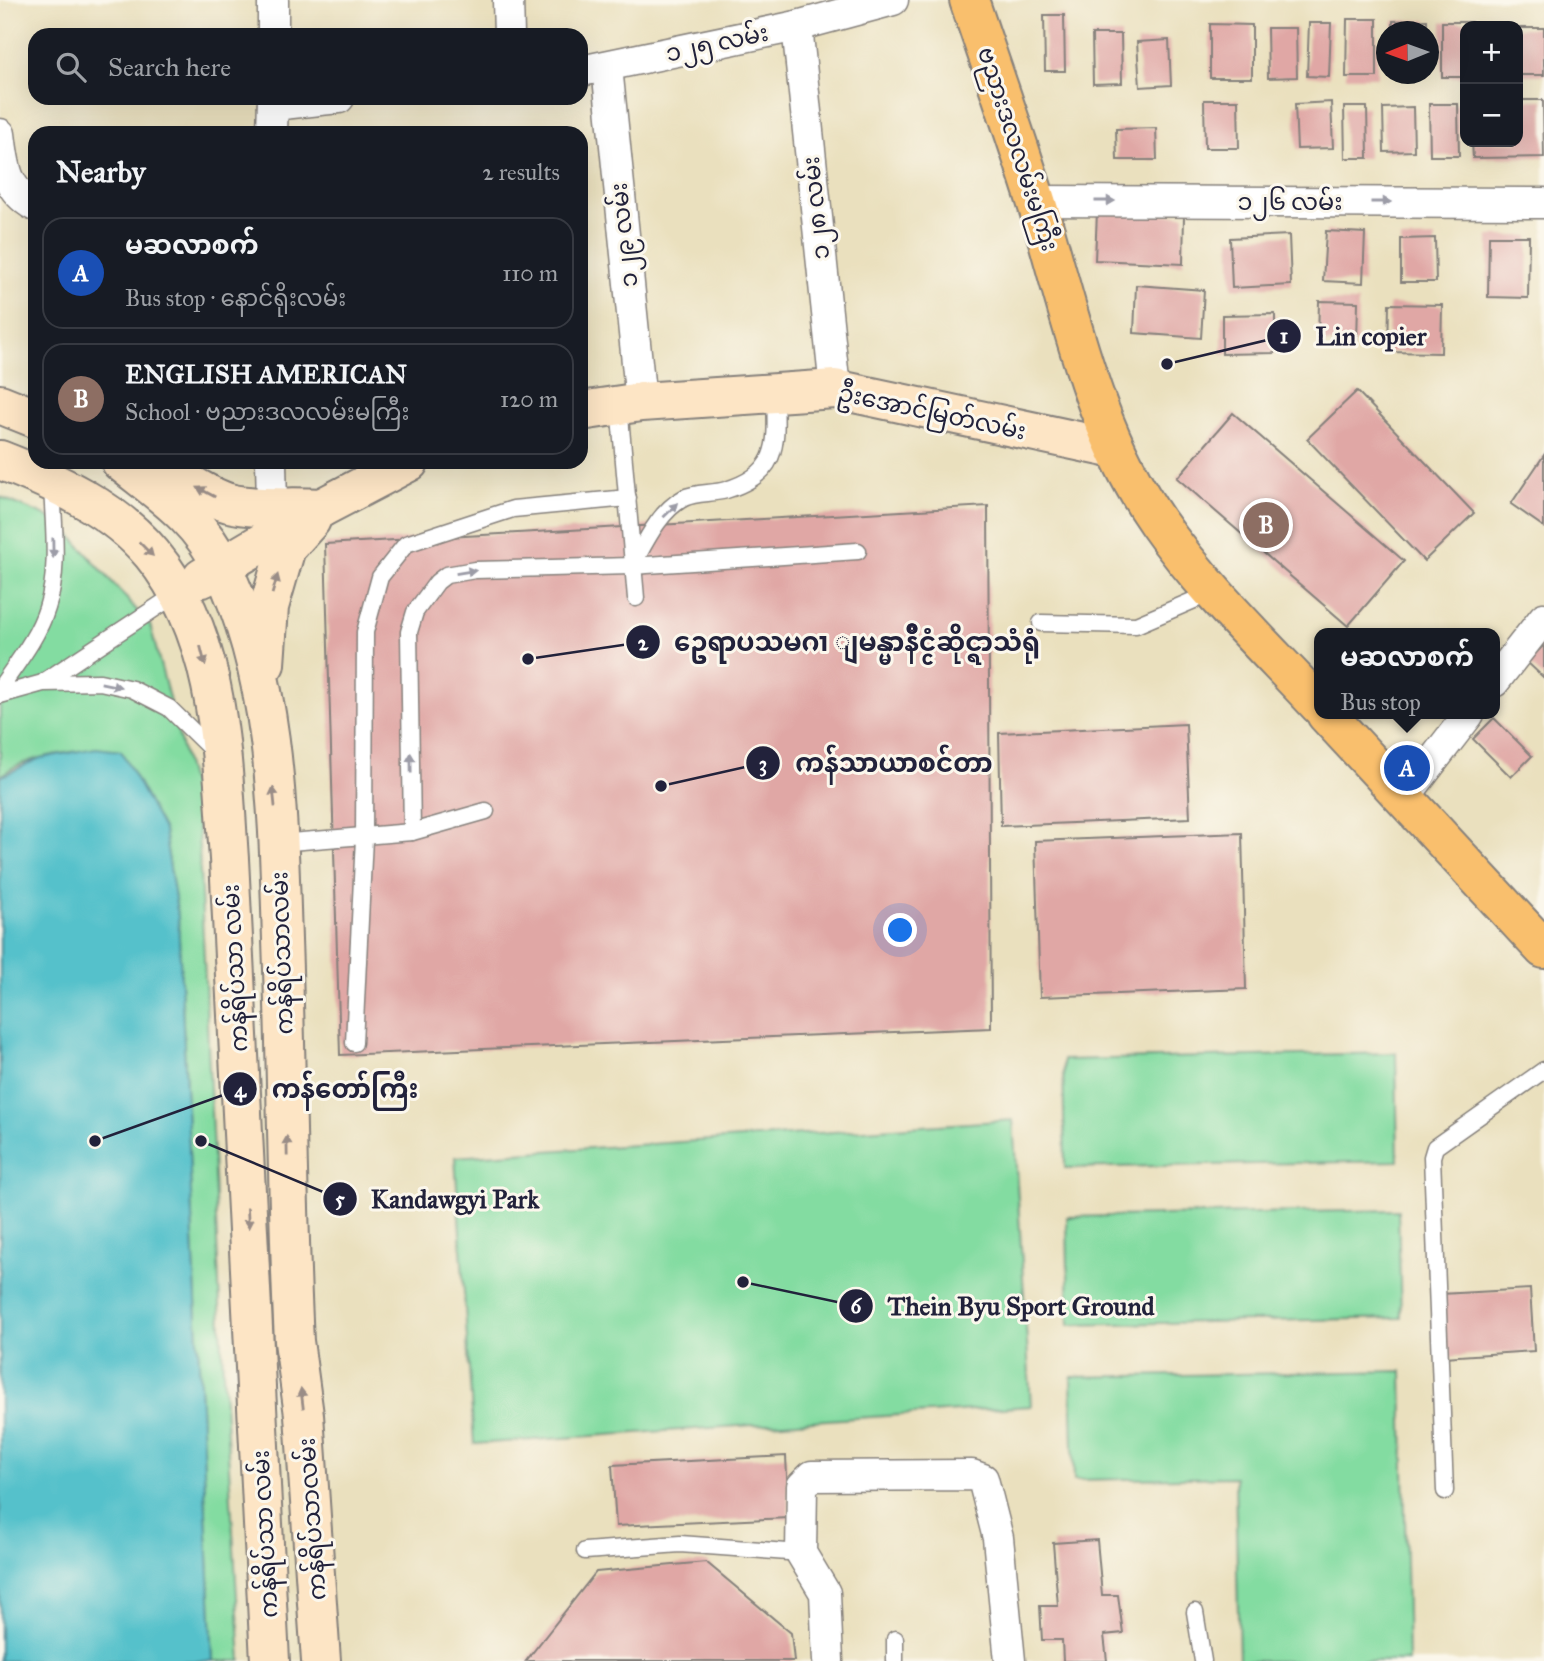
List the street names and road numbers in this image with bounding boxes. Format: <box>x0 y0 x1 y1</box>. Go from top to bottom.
street label: ၁၂၅ လမ်း <box>663 17 772 72</box>
street label: ဗညားဒလလမ်းမကြီး <box>967 43 1066 256</box>
street label: ၁၂၈ လမ်း <box>795 155 840 261</box>
street label: ၁၂၉ လမ်း <box>603 181 648 289</box>
street label: ၁၂၆ လမ်း <box>1237 186 1343 221</box>
street label: ဦးအောင်မြတ်လမ်း <box>834 376 1029 450</box>
street label: ကန်ရိပ်သာလမ်း <box>263 871 304 1035</box>
street label: ကန်ရိပ်သာ လမ်း <box>215 883 258 1053</box>
street label: ကန်ရိပ်သာလမ်း <box>290 1436 337 1601</box>
street label: ကန်ရိပ်သာ လမ်း <box>245 1449 288 1619</box>

